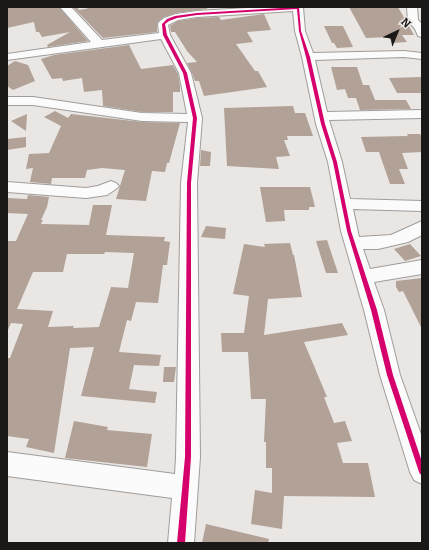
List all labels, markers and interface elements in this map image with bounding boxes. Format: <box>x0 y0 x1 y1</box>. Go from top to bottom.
north arrow <box>377 12 417 52</box>
text: N <box>398 15 413 31</box>

